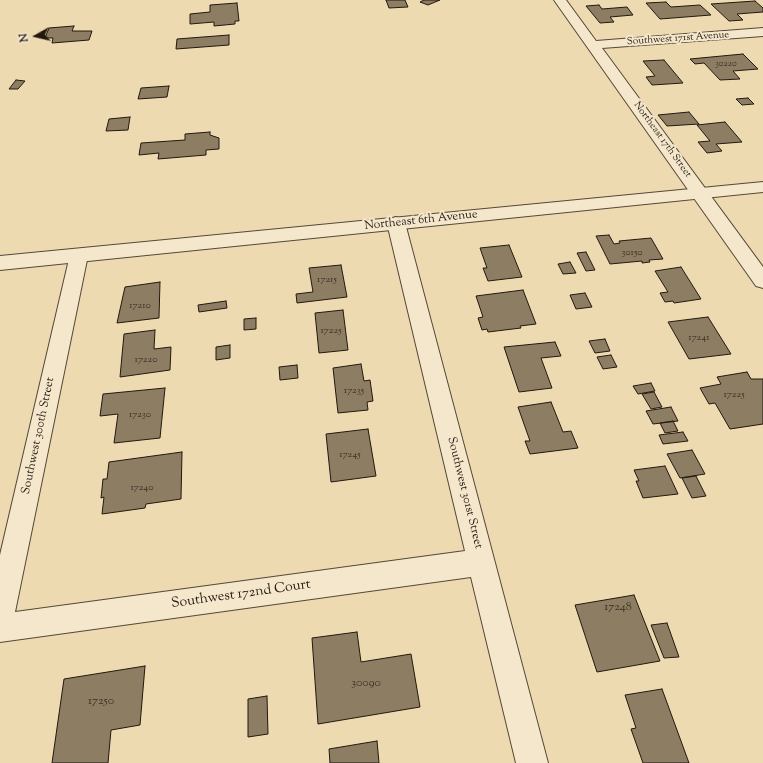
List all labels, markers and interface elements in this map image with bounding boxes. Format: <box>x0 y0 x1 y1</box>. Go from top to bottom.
north arrow <box>16 16 56 56</box>
street label: Southwest 171st Avenue <box>627 29 729 49</box>
text: N <box>16 32 33 43</box>
house number: 30220 <box>715 59 737 69</box>
street label: Northeast 17th Street <box>631 100 693 180</box>
street label: Northeast 6th Avenue <box>364 208 478 234</box>
house number: 30150 <box>621 247 643 259</box>
house number: 17215 <box>317 274 337 286</box>
house number: 17210 <box>129 300 151 312</box>
house number: 17225 <box>320 325 342 337</box>
house number: 17241 <box>688 332 710 344</box>
house number: 17220 <box>135 354 157 366</box>
street label: Southwest 300th Street <box>20 376 58 496</box>
house number: 17235 <box>344 385 364 397</box>
house number: 17225 <box>723 389 745 401</box>
house number: 17230 <box>129 409 151 421</box>
street label: Southwest 301st Street <box>443 436 485 550</box>
house number: 17245 <box>339 449 361 461</box>
house number: 17240 <box>130 482 154 494</box>
street label: Southwest 172nd Court <box>170 577 312 613</box>
house number: 17248 <box>604 601 632 615</box>
house number: 30090 <box>351 677 381 691</box>
house number: 17250 <box>88 695 114 709</box>

